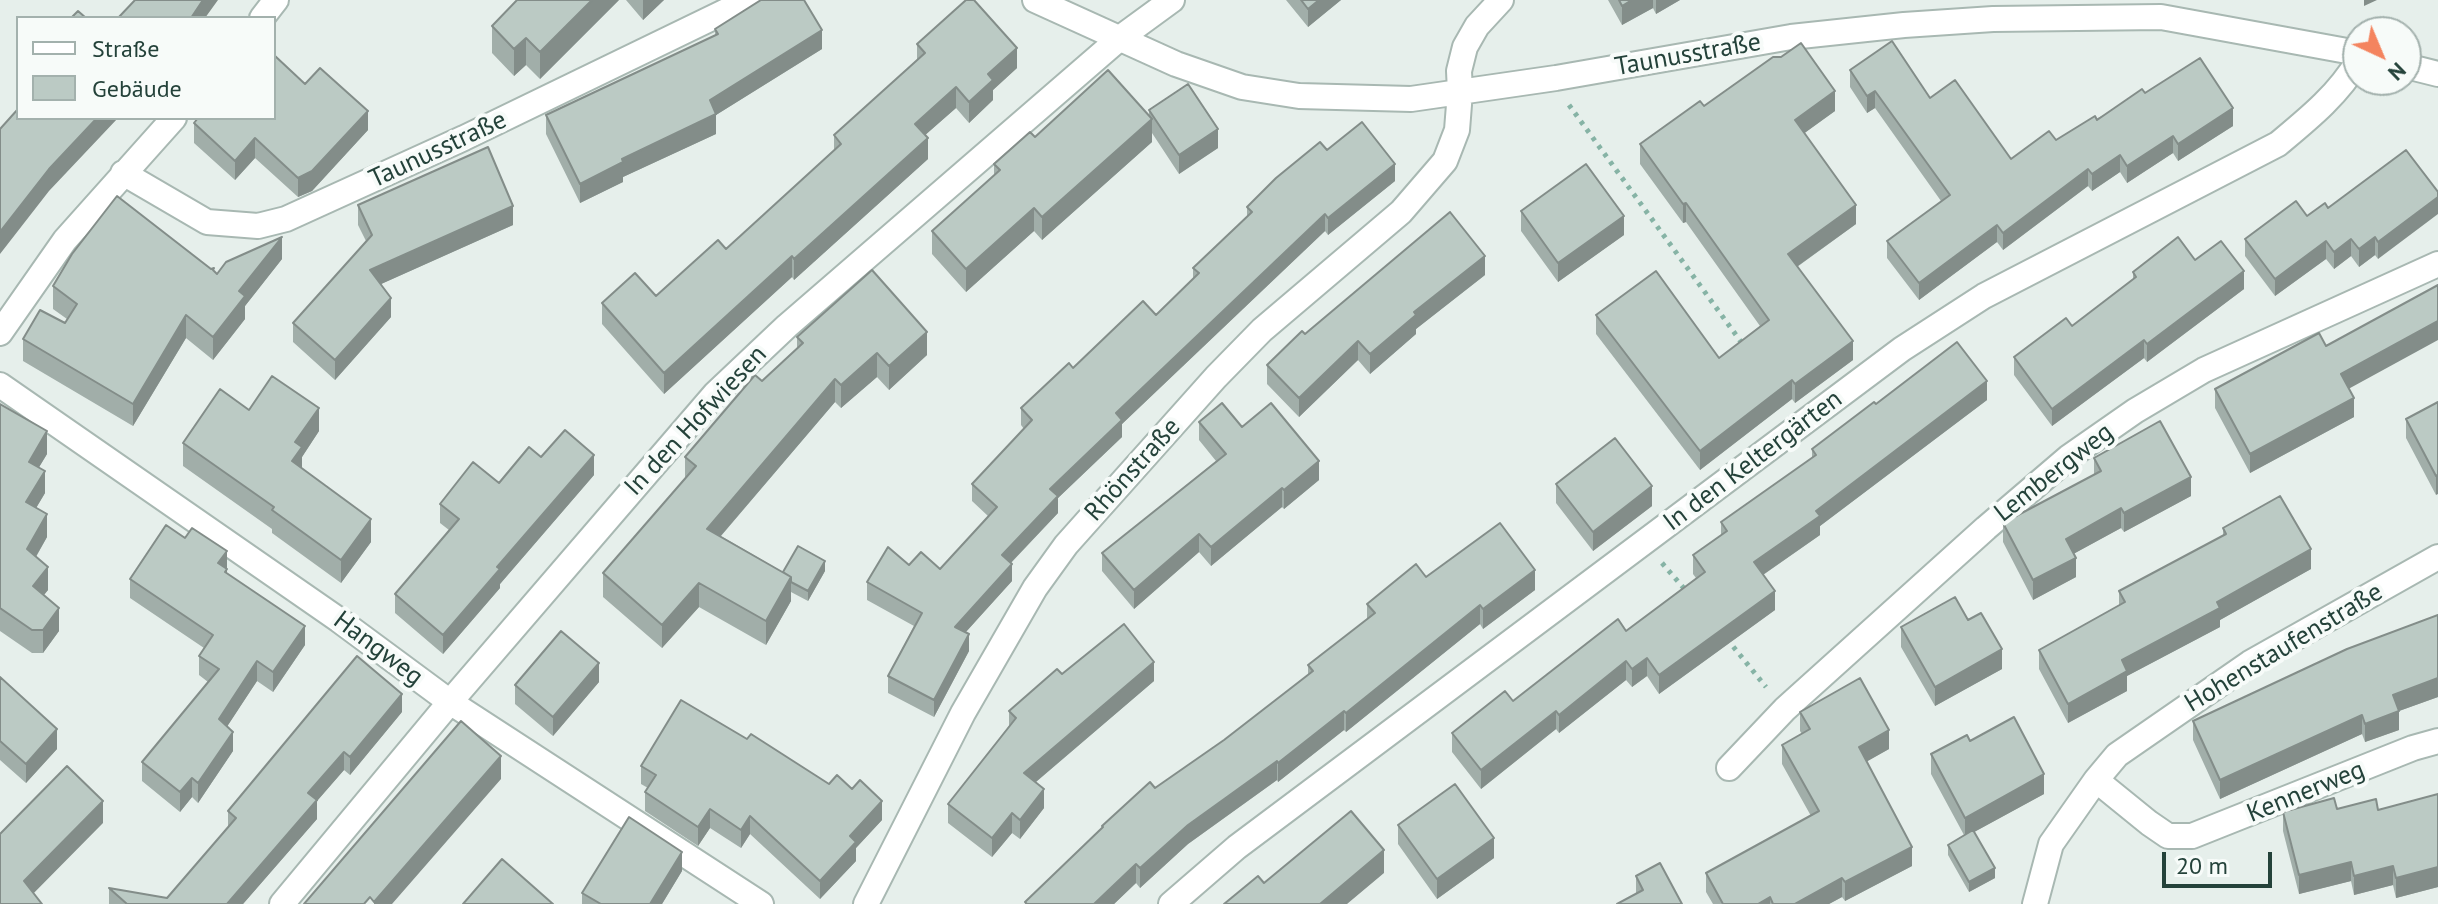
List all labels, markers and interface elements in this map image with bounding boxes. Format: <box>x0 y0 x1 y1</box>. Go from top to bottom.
legend <box>16 16 276 120</box>
north arrow <box>2342 16 2422 96</box>
street label: Taunusstraße <box>1612 27 1764 83</box>
text: Straße <box>92 33 159 64</box>
text: N <box>2382 57 2412 87</box>
text: Gebäude <box>92 73 182 104</box>
street label: Taunusstraße <box>364 105 512 195</box>
street label: In den Hofwiesen <box>618 339 774 503</box>
street label: In den Keltergärten <box>1658 384 1848 538</box>
street label: Rhönstraße <box>1079 412 1187 528</box>
street label: Lembergweg <box>1988 417 2120 529</box>
street label: Hohenstaufenstraße <box>2179 577 2389 719</box>
street label: Hangweg <box>327 605 429 693</box>
street label: Kennerweg <box>2243 754 2369 830</box>
scale bar <box>2166 836 2276 886</box>
text: 20 m <box>2176 850 2228 881</box>

